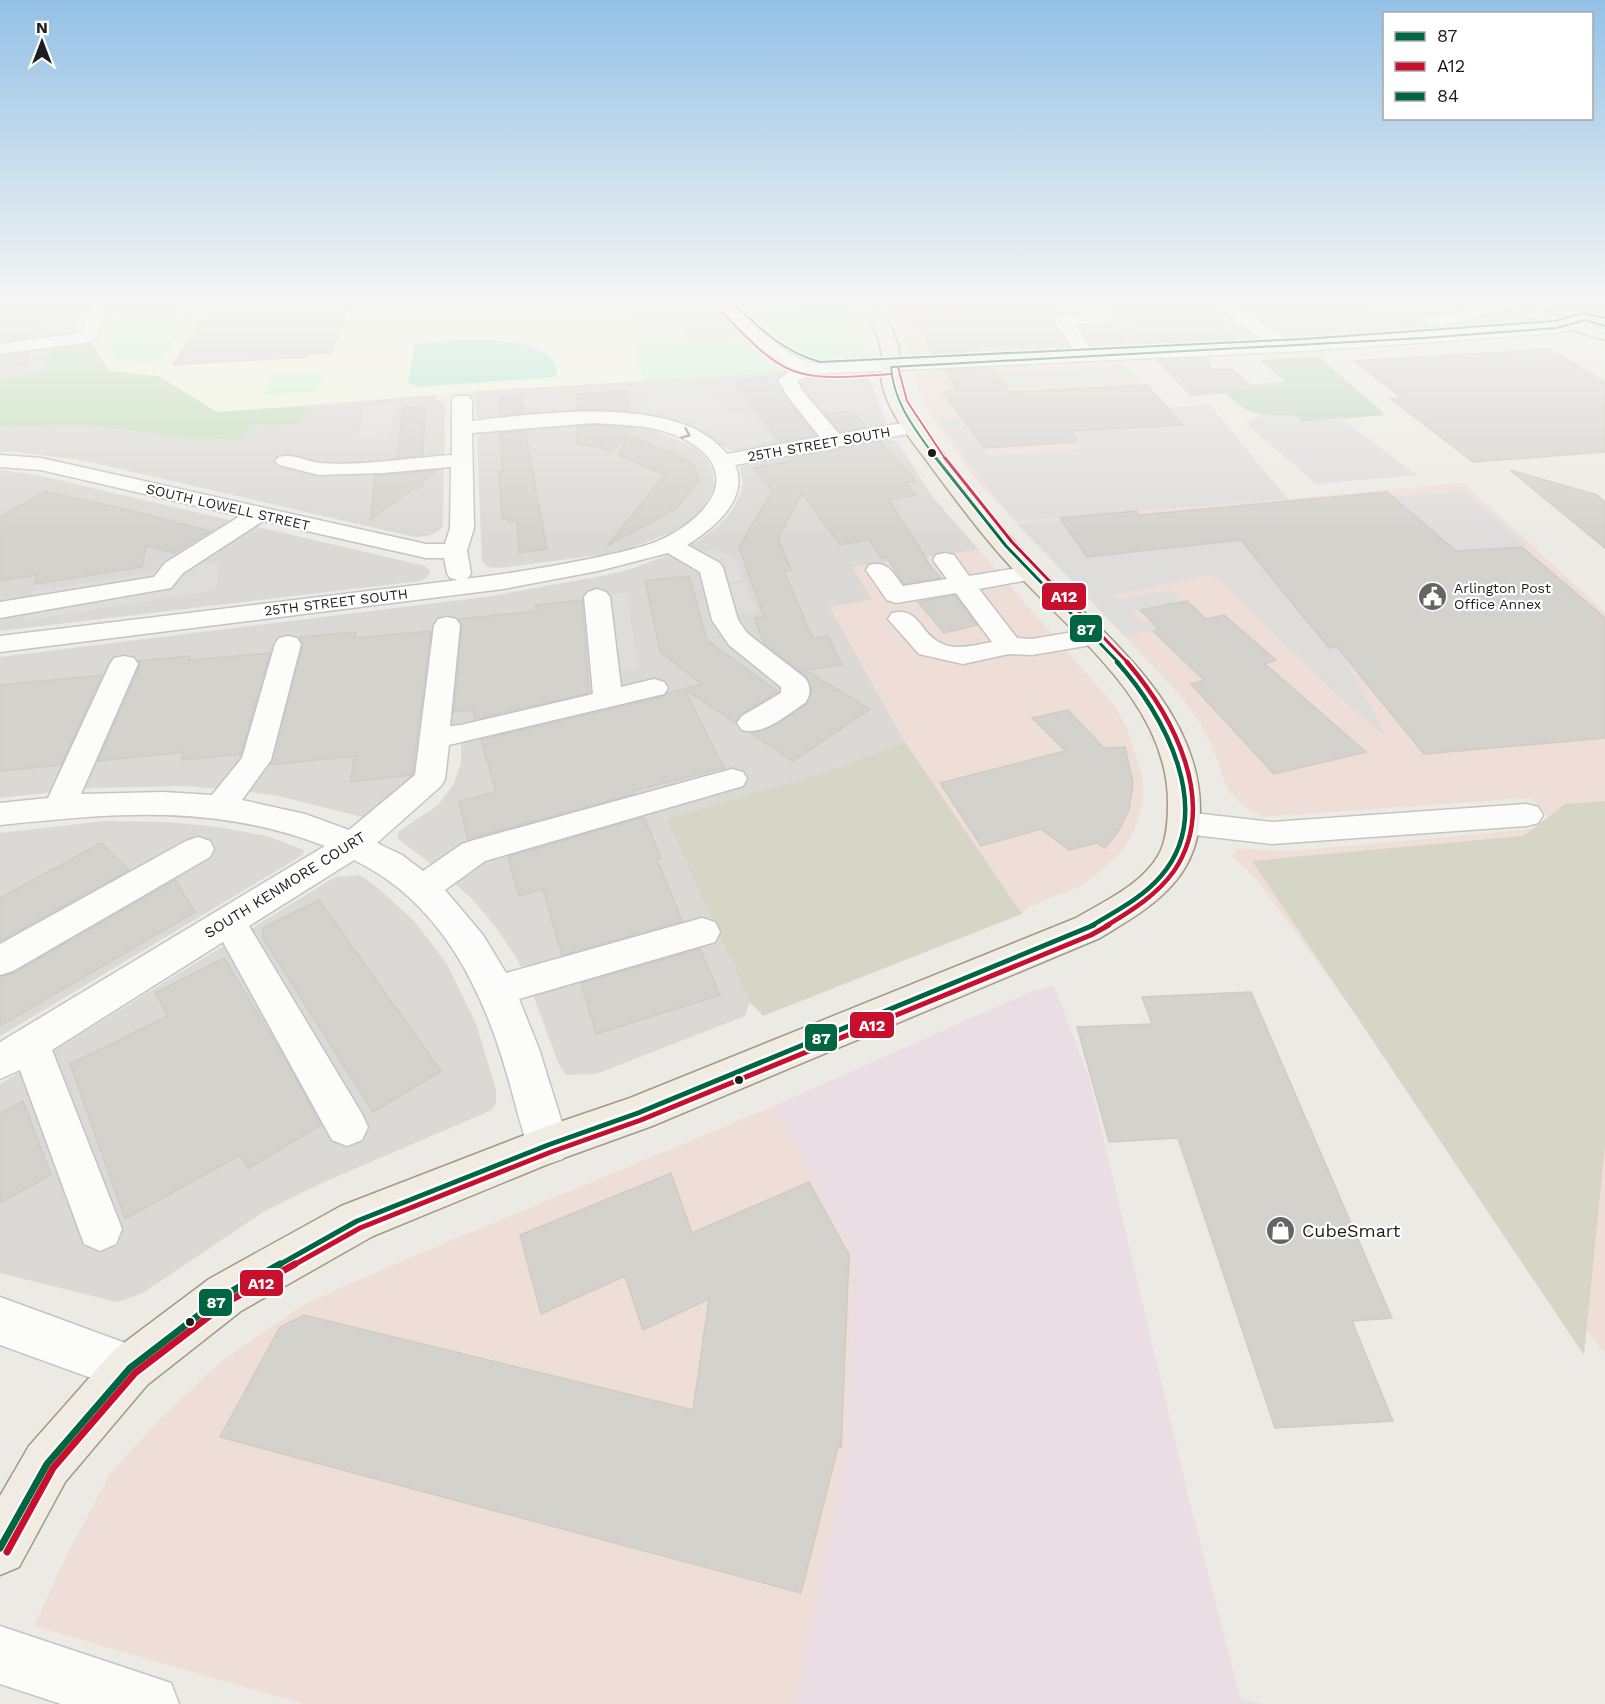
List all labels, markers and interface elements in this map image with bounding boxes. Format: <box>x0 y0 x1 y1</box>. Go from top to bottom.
north arrow <box>12 12 72 72</box>
legend <box>1383 12 1593 120</box>
text: N <box>36 18 48 37</box>
text: 87 <box>1437 25 1457 46</box>
text: A12 <box>1437 55 1465 76</box>
text: 84 <box>1437 85 1459 106</box>
street label: 25TH STREET SOUTH <box>746 424 892 464</box>
one-way arrow <box>679 426 690 438</box>
unlabelled marker <box>926 447 938 459</box>
street label: SOUTH LOWELL STREET <box>145 480 312 534</box>
public building icon: Arlington Post Office Annex <box>1417 580 1449 612</box>
place label: Arlington Post Office Annex <box>1454 580 1551 612</box>
line badge: A12 <box>1041 582 1087 611</box>
street label: 25TH STREET SOUTH <box>263 585 409 619</box>
text: A12 <box>1051 587 1077 606</box>
line badge: 87 <box>1069 614 1103 643</box>
text: 87 <box>1076 620 1096 639</box>
street label: SOUTH KENMORE COURT <box>201 828 369 942</box>
line badge: A12 <box>849 1011 895 1039</box>
text: A12 <box>859 1016 885 1035</box>
line badge: 87 <box>804 1023 838 1052</box>
text: 87 <box>811 1029 831 1048</box>
unlabelled marker <box>733 1074 745 1086</box>
shop icon: CubeSmart <box>1265 1214 1297 1246</box>
place label: CubeSmart <box>1302 1220 1401 1241</box>
line badge: A12 <box>239 1269 284 1297</box>
text: A12 <box>248 1274 274 1293</box>
line badge: 87 <box>198 1288 233 1317</box>
text: 87 <box>206 1293 226 1312</box>
unlabelled marker <box>184 1316 196 1328</box>

